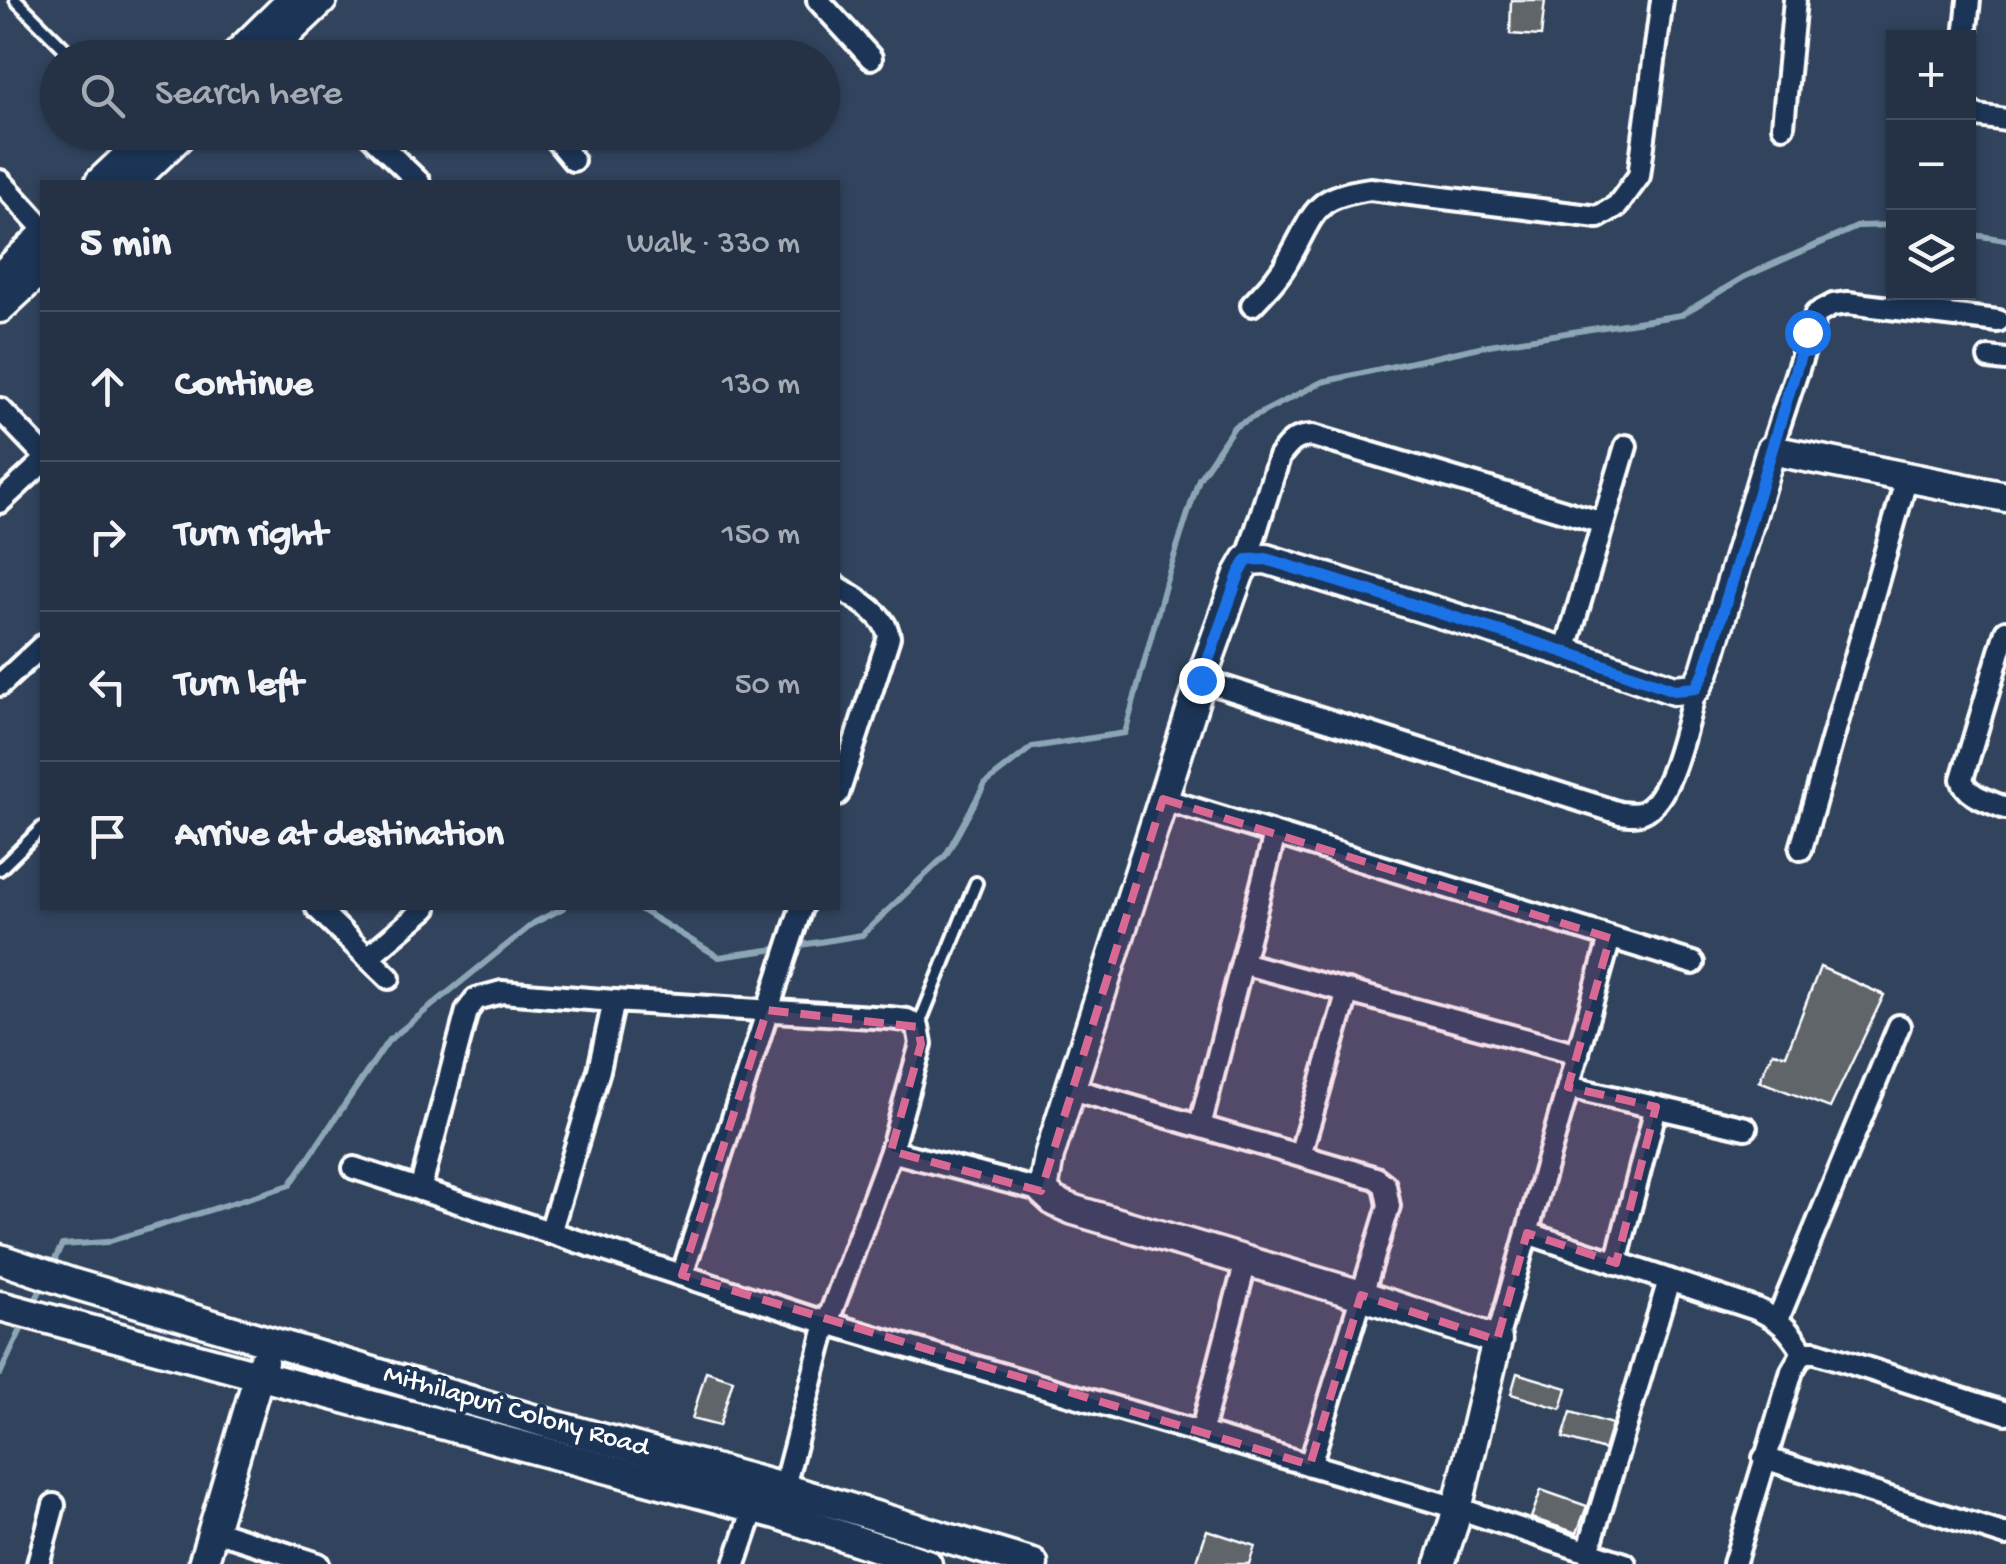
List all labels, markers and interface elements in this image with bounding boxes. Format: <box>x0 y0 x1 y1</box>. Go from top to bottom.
map controls <box>1886 30 1976 300</box>
button: + <box>1886 30 1976 120</box>
search box <box>40 40 840 150</box>
icon: search <box>75 68 130 123</box>
text: Search here <box>155 73 342 117</box>
button: − <box>1886 120 1976 210</box>
button: layers <box>1886 210 1976 300</box>
text: 5 min <box>80 221 171 270</box>
text: Walk · 330 m <box>627 226 800 264</box>
route start <box>1785 310 1831 356</box>
icon: ahead <box>80 359 135 414</box>
text: Continue <box>175 364 313 408</box>
text: 130 m <box>722 367 800 405</box>
icon: right <box>80 509 135 564</box>
text: Turn right <box>175 514 327 558</box>
text: 150 m <box>722 517 800 555</box>
route end <box>1179 658 1225 704</box>
icon: left <box>80 659 135 714</box>
text: Turn left <box>175 664 303 708</box>
text: 50 m <box>735 667 800 705</box>
icon: arrive <box>80 809 135 864</box>
text: Arrive at destination <box>175 814 504 858</box>
street label: Mithilapuri Colony Road <box>379 1358 655 1466</box>

